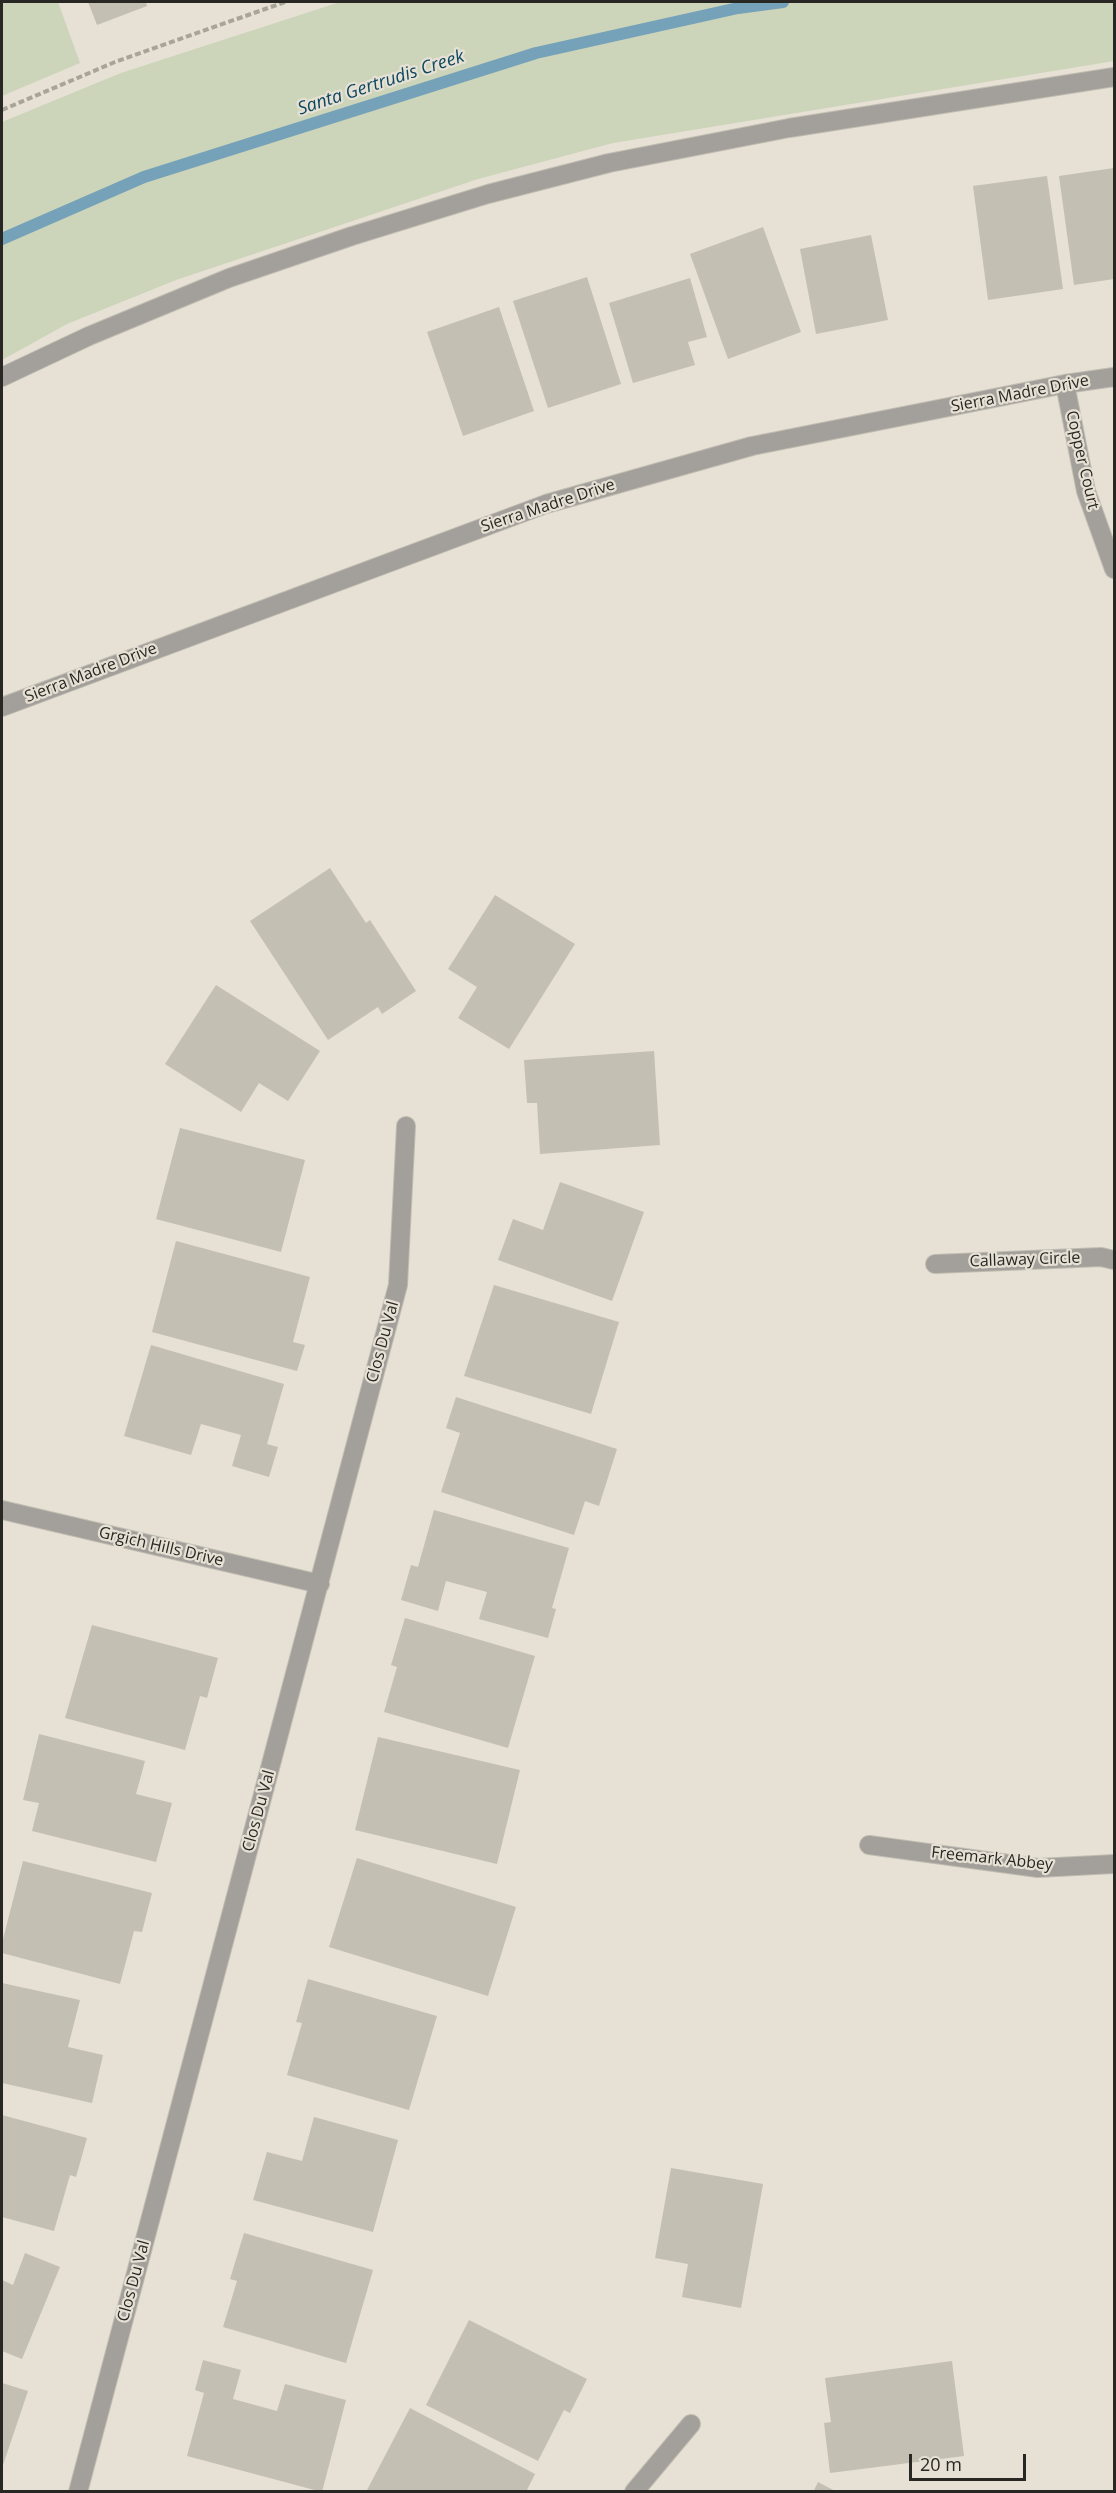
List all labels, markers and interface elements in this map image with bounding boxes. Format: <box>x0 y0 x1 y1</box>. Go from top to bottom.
water label: Santa Gertrudis Creek <box>295 46 467 120</box>
street label: Sierra Madre Drive <box>950 371 1090 417</box>
street label: Copper Court <box>1061 409 1103 511</box>
street label: Sierra Madre Drive <box>479 475 617 537</box>
street label: Sierra Madre Drive <box>22 639 160 707</box>
street label: Callaway Circle <box>969 1248 1081 1272</box>
street label: Clos Du Val <box>363 1299 403 1385</box>
street label: Grgich Hills Drive <box>97 1523 225 1571</box>
street label: Clos Du Val <box>239 1768 279 1854</box>
street label: Freemark Abbey <box>930 1843 1054 1875</box>
street label: Clos Du Val <box>114 2238 154 2324</box>
scale bar <box>912 2442 1029 2480</box>
text: 20 m <box>920 2452 962 2476</box>

